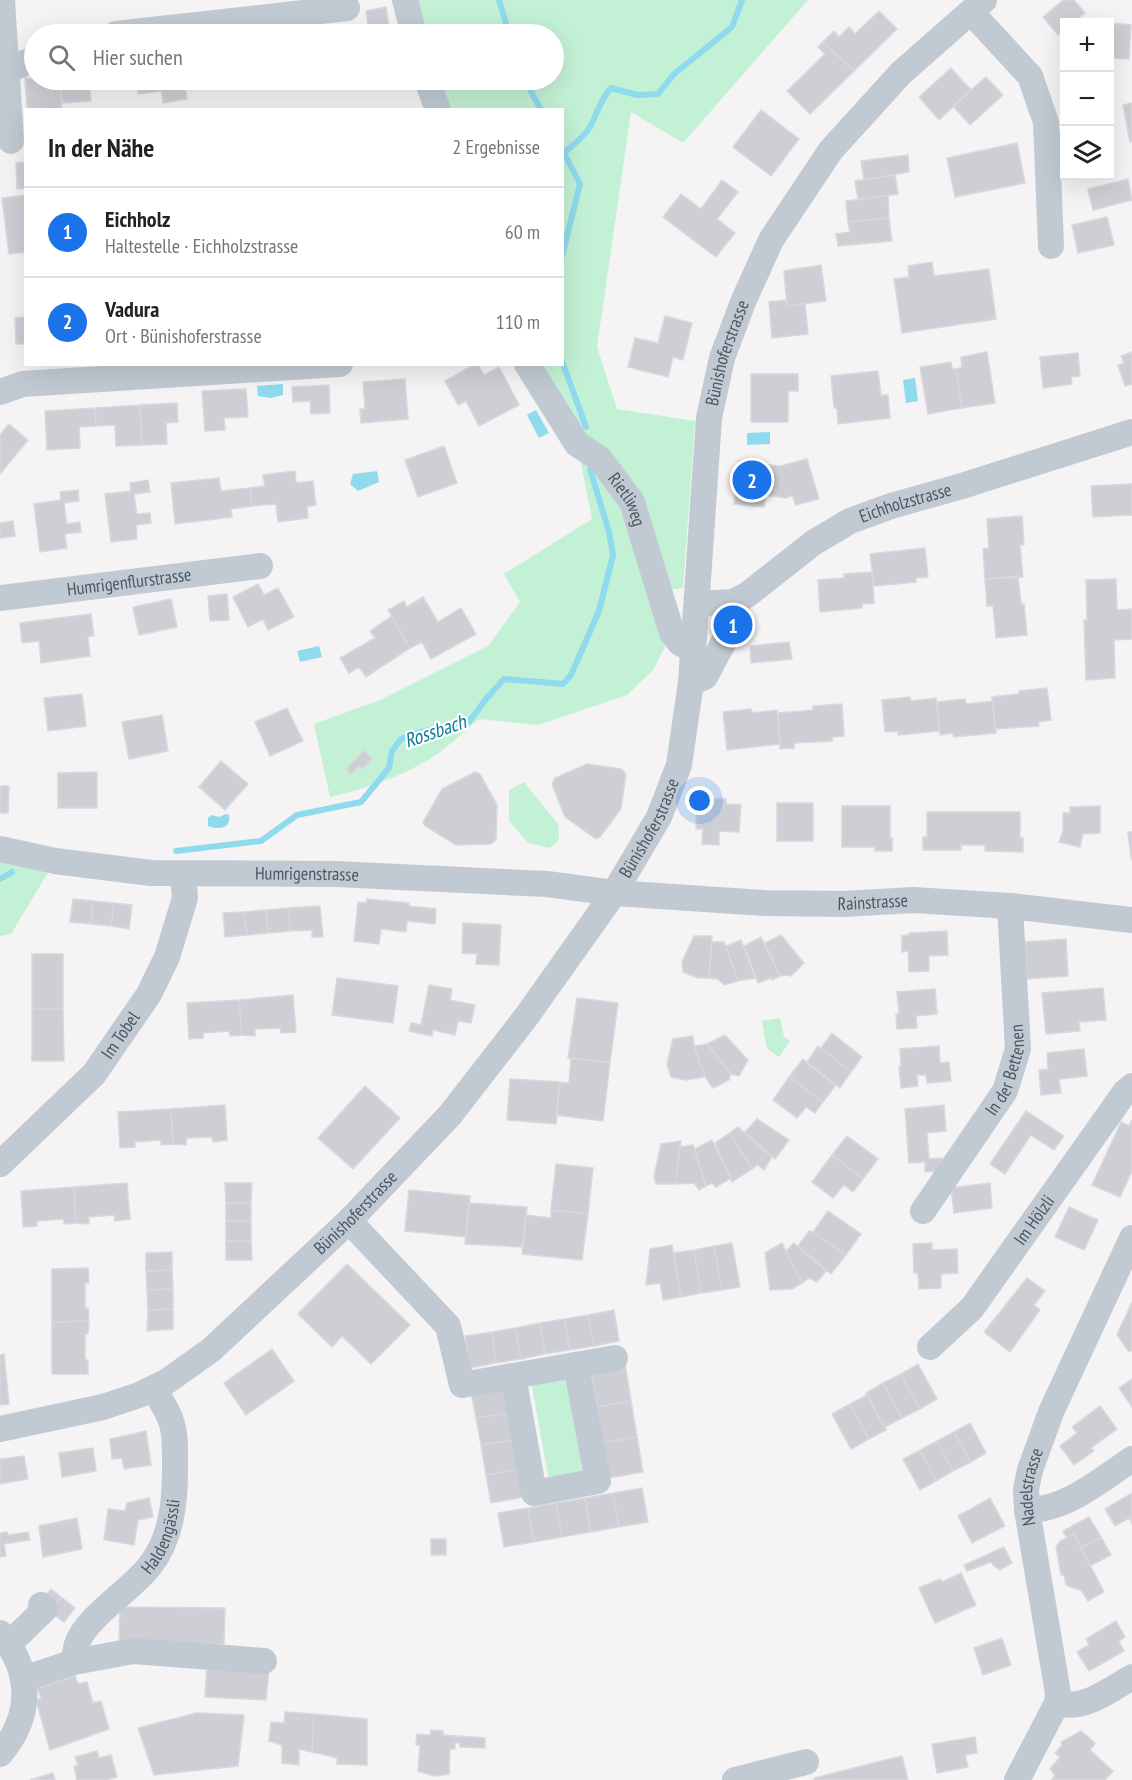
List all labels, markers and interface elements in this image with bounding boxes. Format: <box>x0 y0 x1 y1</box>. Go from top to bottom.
map controls <box>1060 18 1114 180</box>
button: + <box>1060 18 1114 72</box>
search box <box>24 24 564 90</box>
icon: search <box>45 41 78 74</box>
text: Hier suchen <box>93 43 183 71</box>
button: − <box>1060 72 1114 126</box>
button: layers <box>1060 126 1114 180</box>
text: In der Nähe <box>48 131 154 164</box>
text: 2 Ergebnisse <box>452 134 540 160</box>
text: Eichholz <box>105 205 170 233</box>
text: 1 <box>63 219 72 245</box>
text: 60 m <box>505 219 540 245</box>
text: Haltestelle · Eichholzstrasse <box>105 233 298 259</box>
text: Vadura <box>105 295 159 323</box>
street label: Bünishoferstrasse <box>700 297 754 408</box>
text: 2 <box>63 309 72 335</box>
text: 110 m <box>496 309 540 335</box>
text: Ort · Bünishoferstrasse <box>105 323 262 349</box>
pin: 2 <box>732 458 771 502</box>
street label: Rietliweg <box>603 468 651 529</box>
street label: Eichholzstrasse <box>856 478 954 528</box>
street label: Humrigenflurstrasse <box>65 563 192 601</box>
pin: 1 <box>714 602 752 648</box>
water label: Rossbach <box>401 708 470 754</box>
street label: Bünishoferstrasse <box>614 775 684 882</box>
your location <box>685 786 714 815</box>
street label: Humrigenstrasse <box>255 862 359 886</box>
street label: Rainstrasse <box>837 888 909 915</box>
street label: Im Tobel <box>96 1006 145 1063</box>
street label: In der Bettenen <box>980 1024 1029 1120</box>
street label: Bünishoferstrasse <box>309 1165 402 1259</box>
street label: Im Hölzli <box>1008 1190 1059 1249</box>
street label: Nadelstrasse <box>1014 1445 1048 1528</box>
street label: Haldengässli <box>136 1498 185 1579</box>

